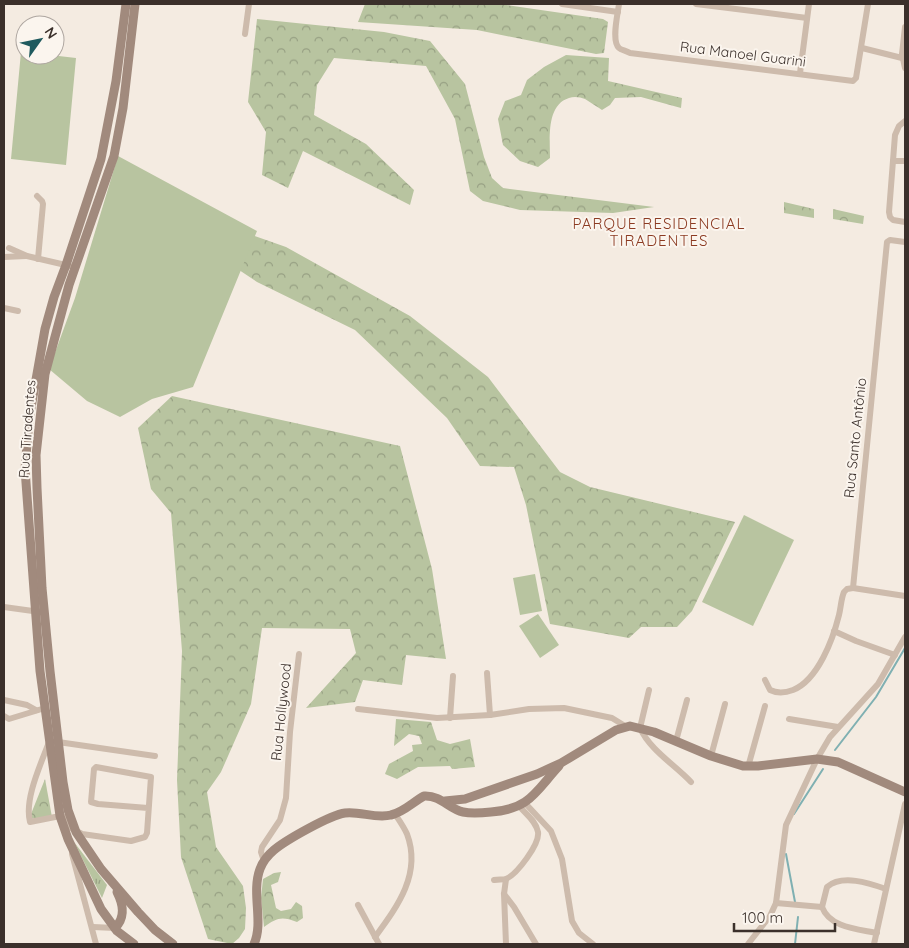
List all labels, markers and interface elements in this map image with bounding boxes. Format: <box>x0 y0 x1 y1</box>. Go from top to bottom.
north arrow <box>15 15 65 65</box>
text: N <box>41 24 61 42</box>
street label: Rua Manoel Guarini <box>679 37 807 71</box>
district label: PARQUE RESIDENCIAL TIRADENTES <box>572 214 746 250</box>
street label: Rua Santo Antônio <box>840 377 870 499</box>
street label: Rua Tiradentes <box>15 379 39 479</box>
street label: Rua Hollywood <box>267 662 295 762</box>
scale bar <box>734 900 835 932</box>
text: 100 m <box>742 908 783 927</box>

